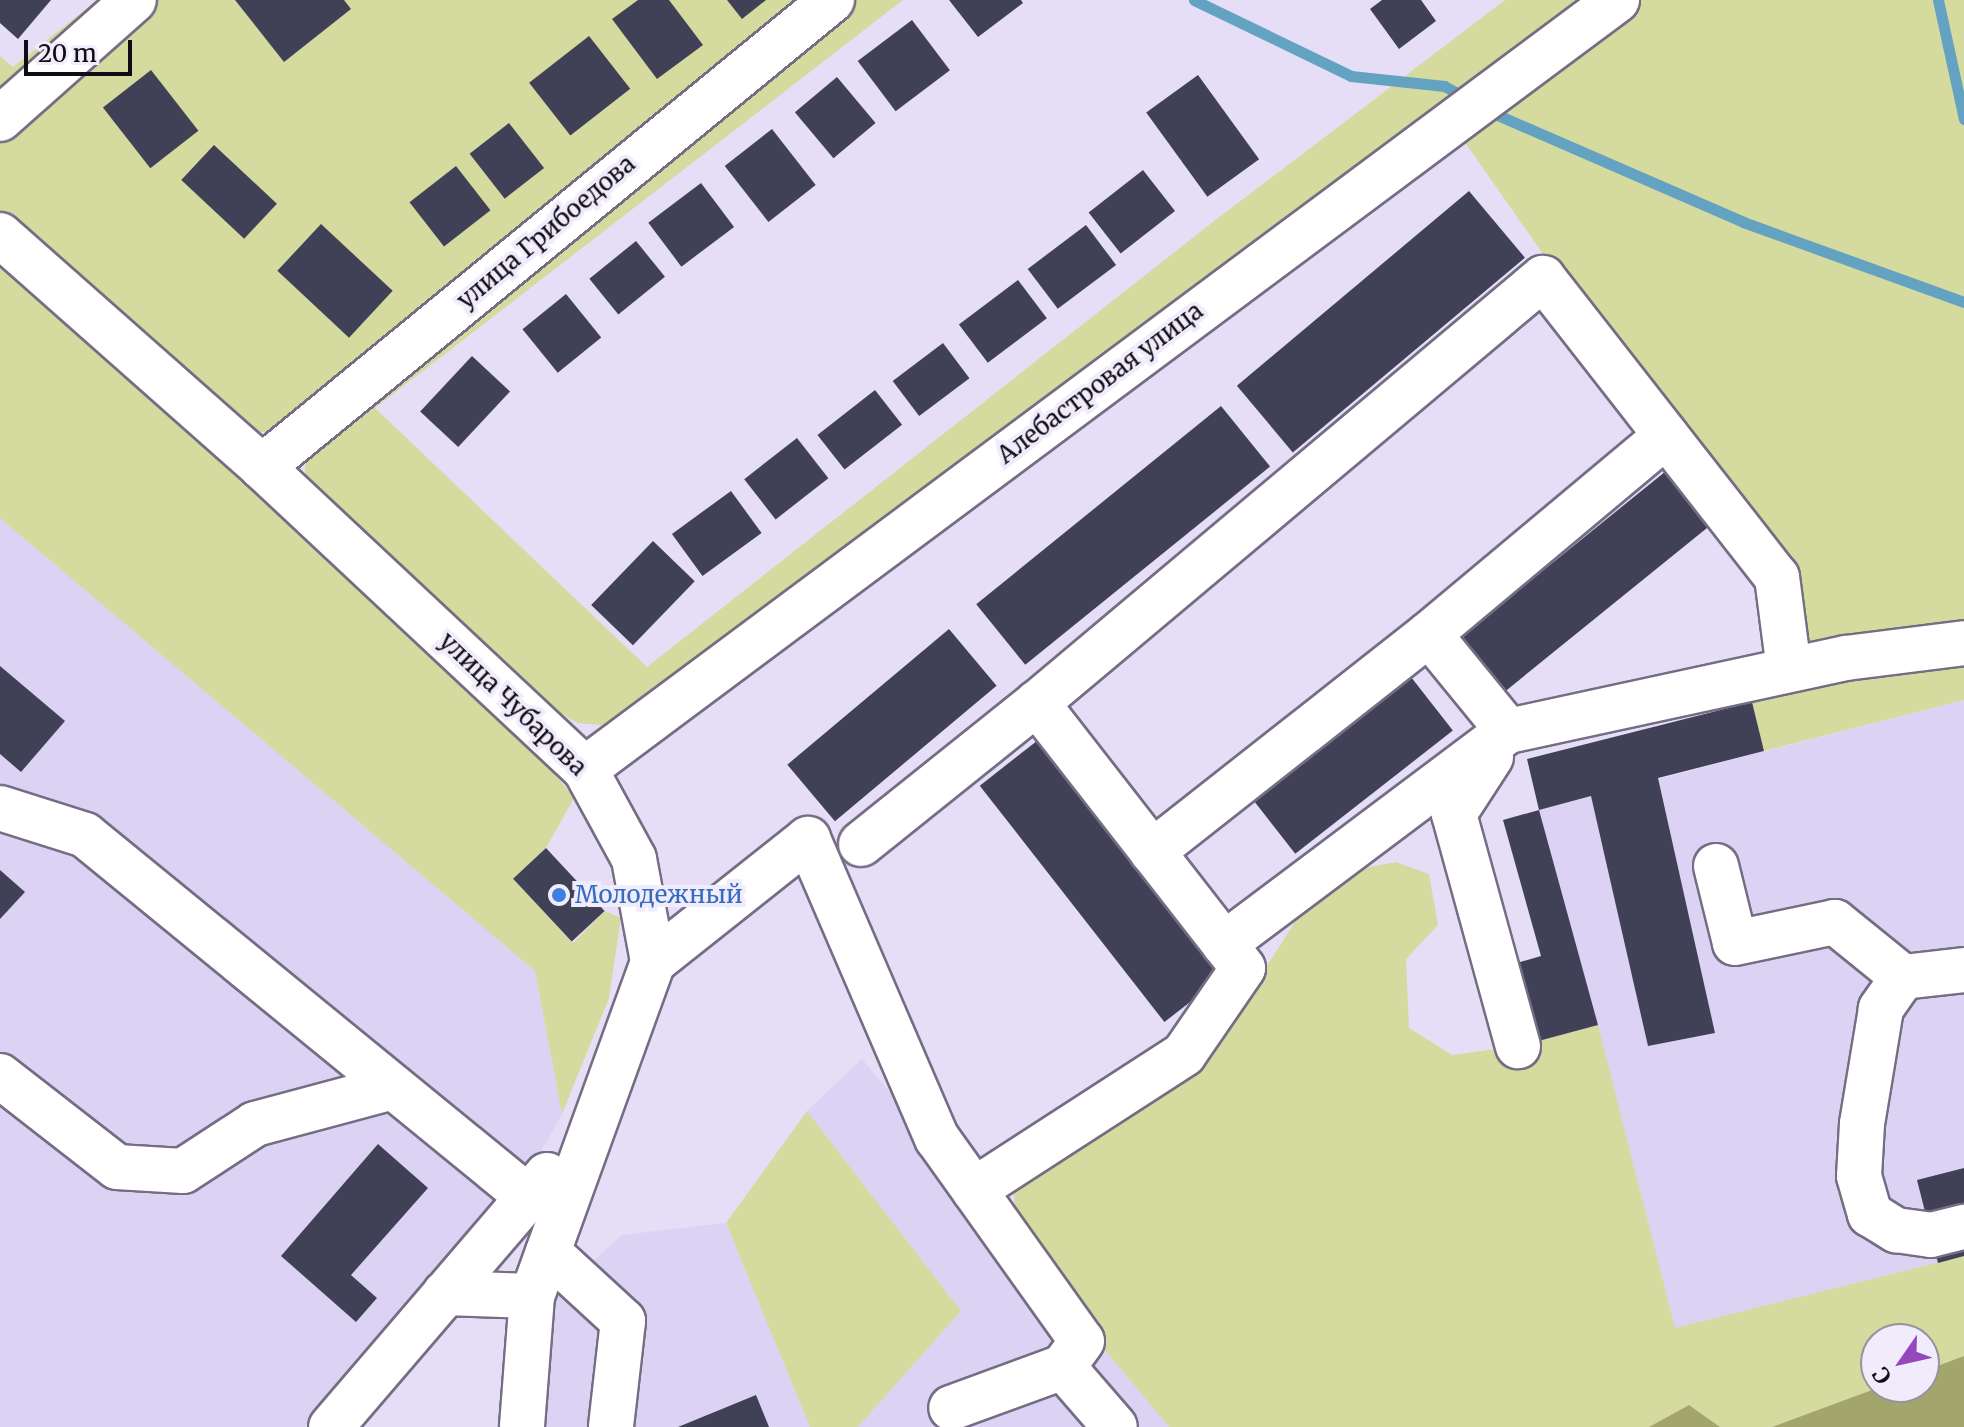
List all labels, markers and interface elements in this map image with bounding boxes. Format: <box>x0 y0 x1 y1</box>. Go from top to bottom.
scale bar <box>28 24 136 74</box>
text: 20 m <box>38 38 97 69</box>
street label: улица Грибоедова <box>451 149 641 315</box>
street label: Алебастровая улица <box>992 296 1208 470</box>
street label: улица Чубарова <box>433 626 593 782</box>
place label: Молодежный <box>575 881 743 909</box>
marker: Молодежный <box>550 886 568 904</box>
north arrow <box>1860 1323 1940 1403</box>
text: С <box>1866 1361 1897 1389</box>

